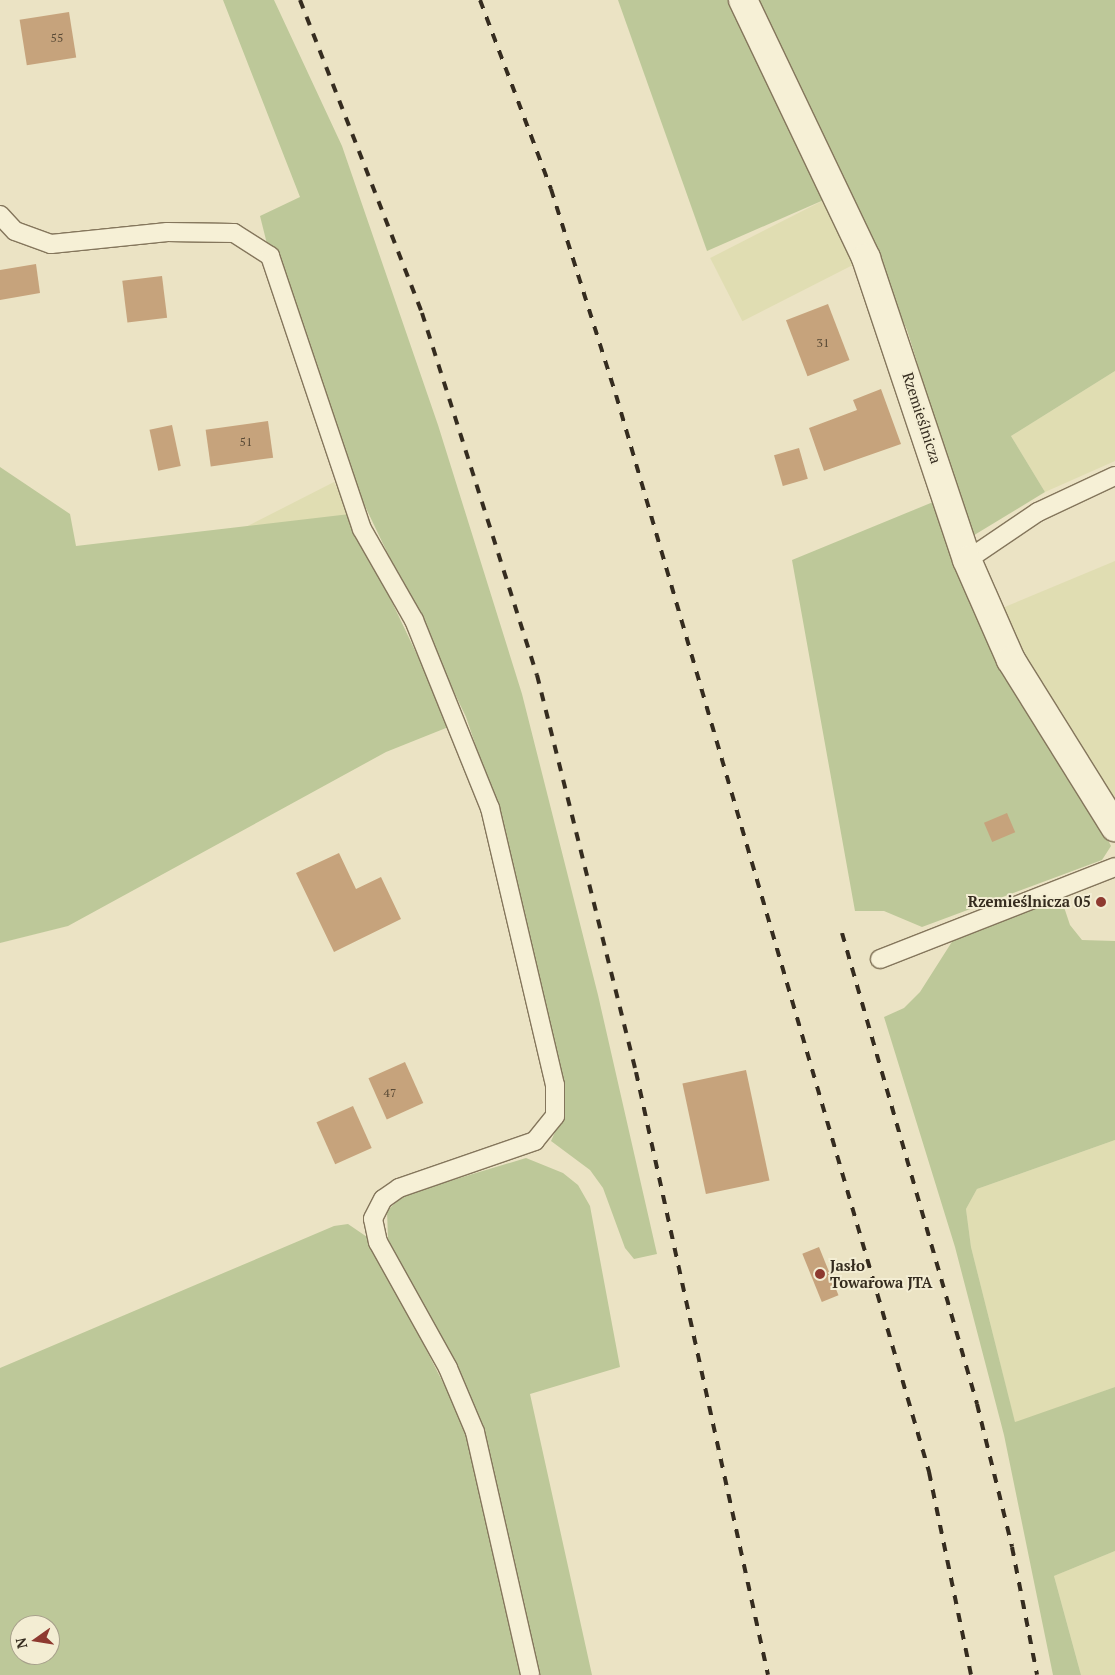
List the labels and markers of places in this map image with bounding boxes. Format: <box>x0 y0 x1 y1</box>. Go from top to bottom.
place label: Rzemieślnicza 05 <box>968 893 1091 911</box>
marker: Rzemieślnicza 05 <box>1095 896 1107 908</box>
place label: Jasło Towarowa JTA <box>830 1256 932 1291</box>
marker: Jasło Towarowa JTA <box>814 1268 826 1280</box>

